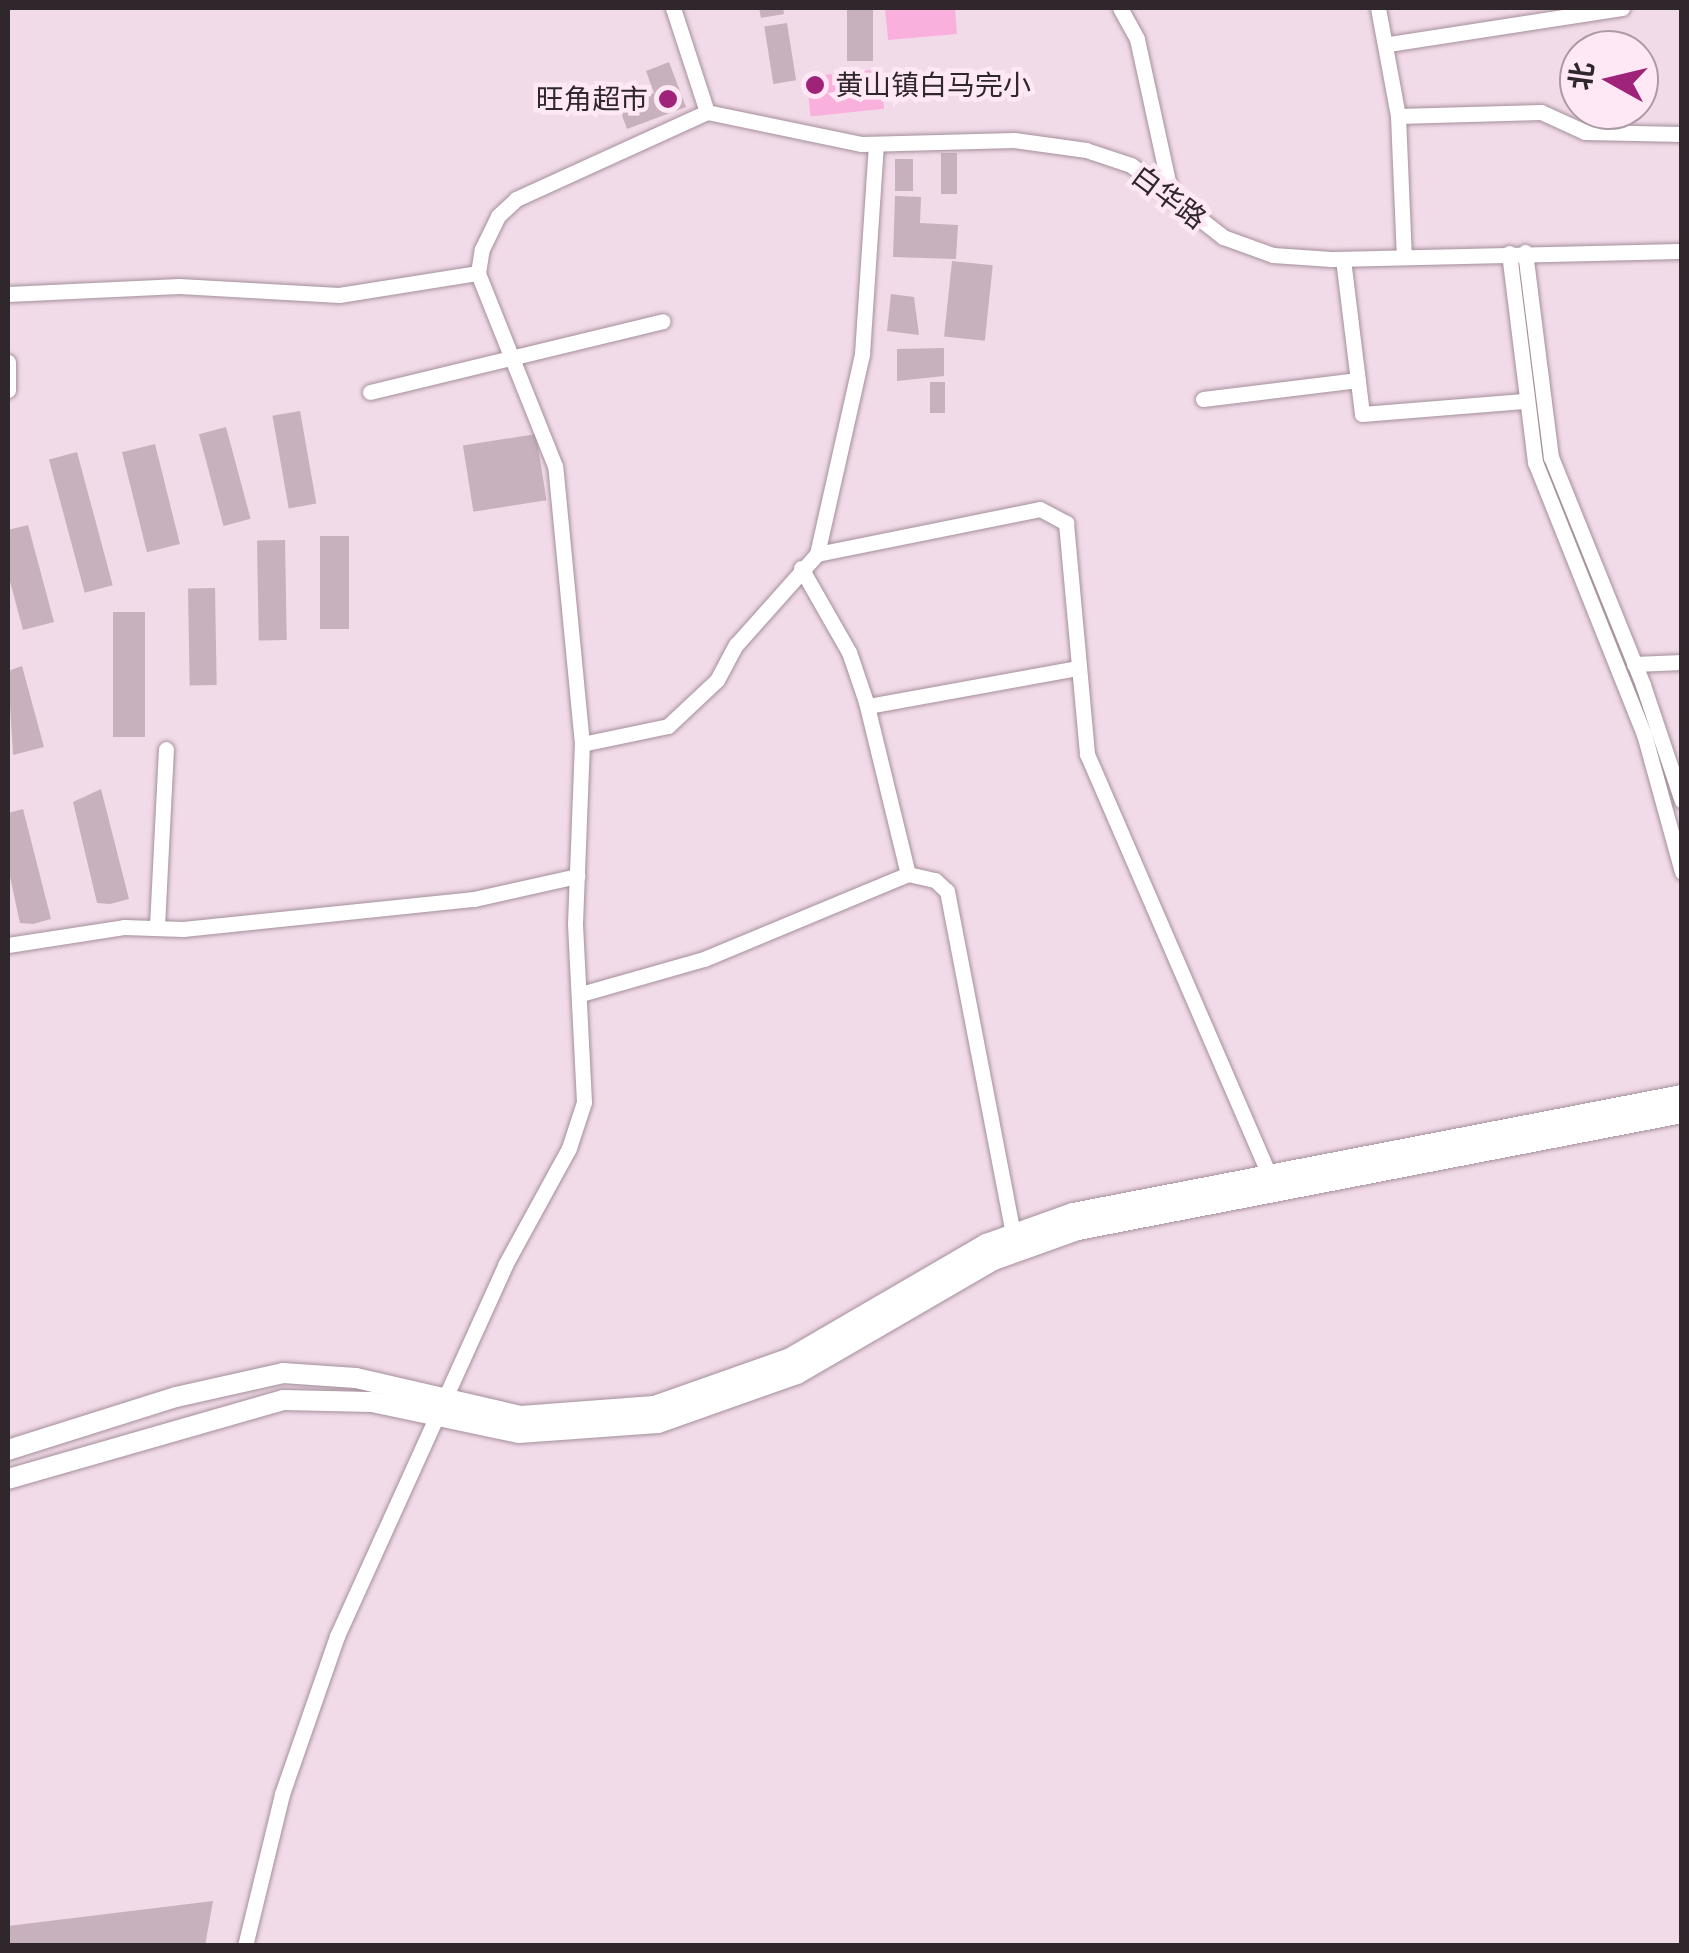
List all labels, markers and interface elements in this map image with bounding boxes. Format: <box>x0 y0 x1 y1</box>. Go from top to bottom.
north arrow <box>1559 30 1659 130</box>
text: 北 <box>1563 60 1599 92</box>
place label: 黄山镇白马完小 <box>835 68 1031 102</box>
marker: 黄山镇白马完小 <box>804 74 826 96</box>
place label: 旺角超市 <box>536 82 648 116</box>
marker: 旺角超市 <box>657 88 679 110</box>
street label: 白华路 <box>1125 158 1213 236</box>

